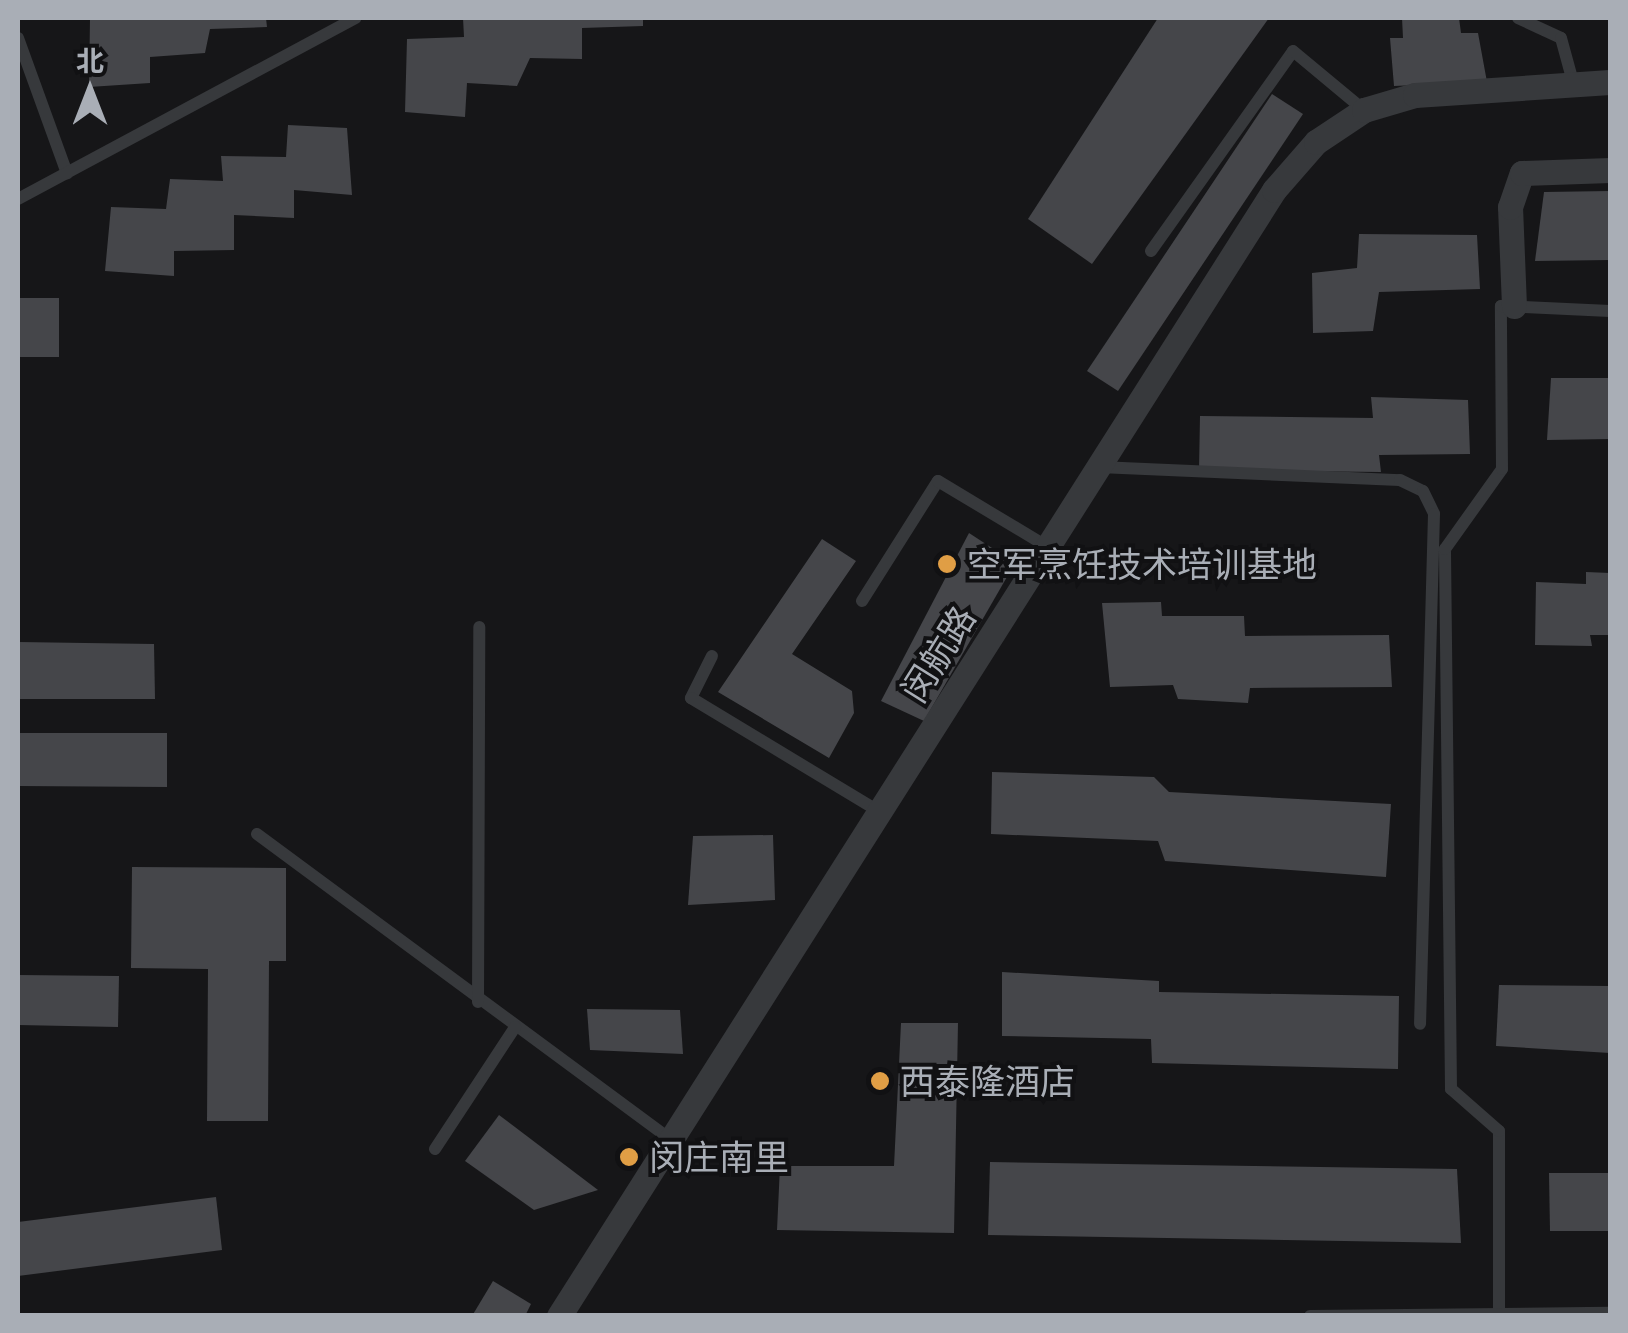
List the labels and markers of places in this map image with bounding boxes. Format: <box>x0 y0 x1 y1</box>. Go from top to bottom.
place label: 空军烹饪技术培训基地 <box>967 543 1317 585</box>
marker: 空军烹饪技术培训基地 <box>936 553 958 575</box>
place label: 西泰隆酒店 <box>900 1060 1075 1102</box>
marker: 西泰隆酒店 <box>869 1070 891 1092</box>
place label: 闵庄南里 <box>649 1136 789 1178</box>
marker: 闵庄南里 <box>618 1146 640 1168</box>

